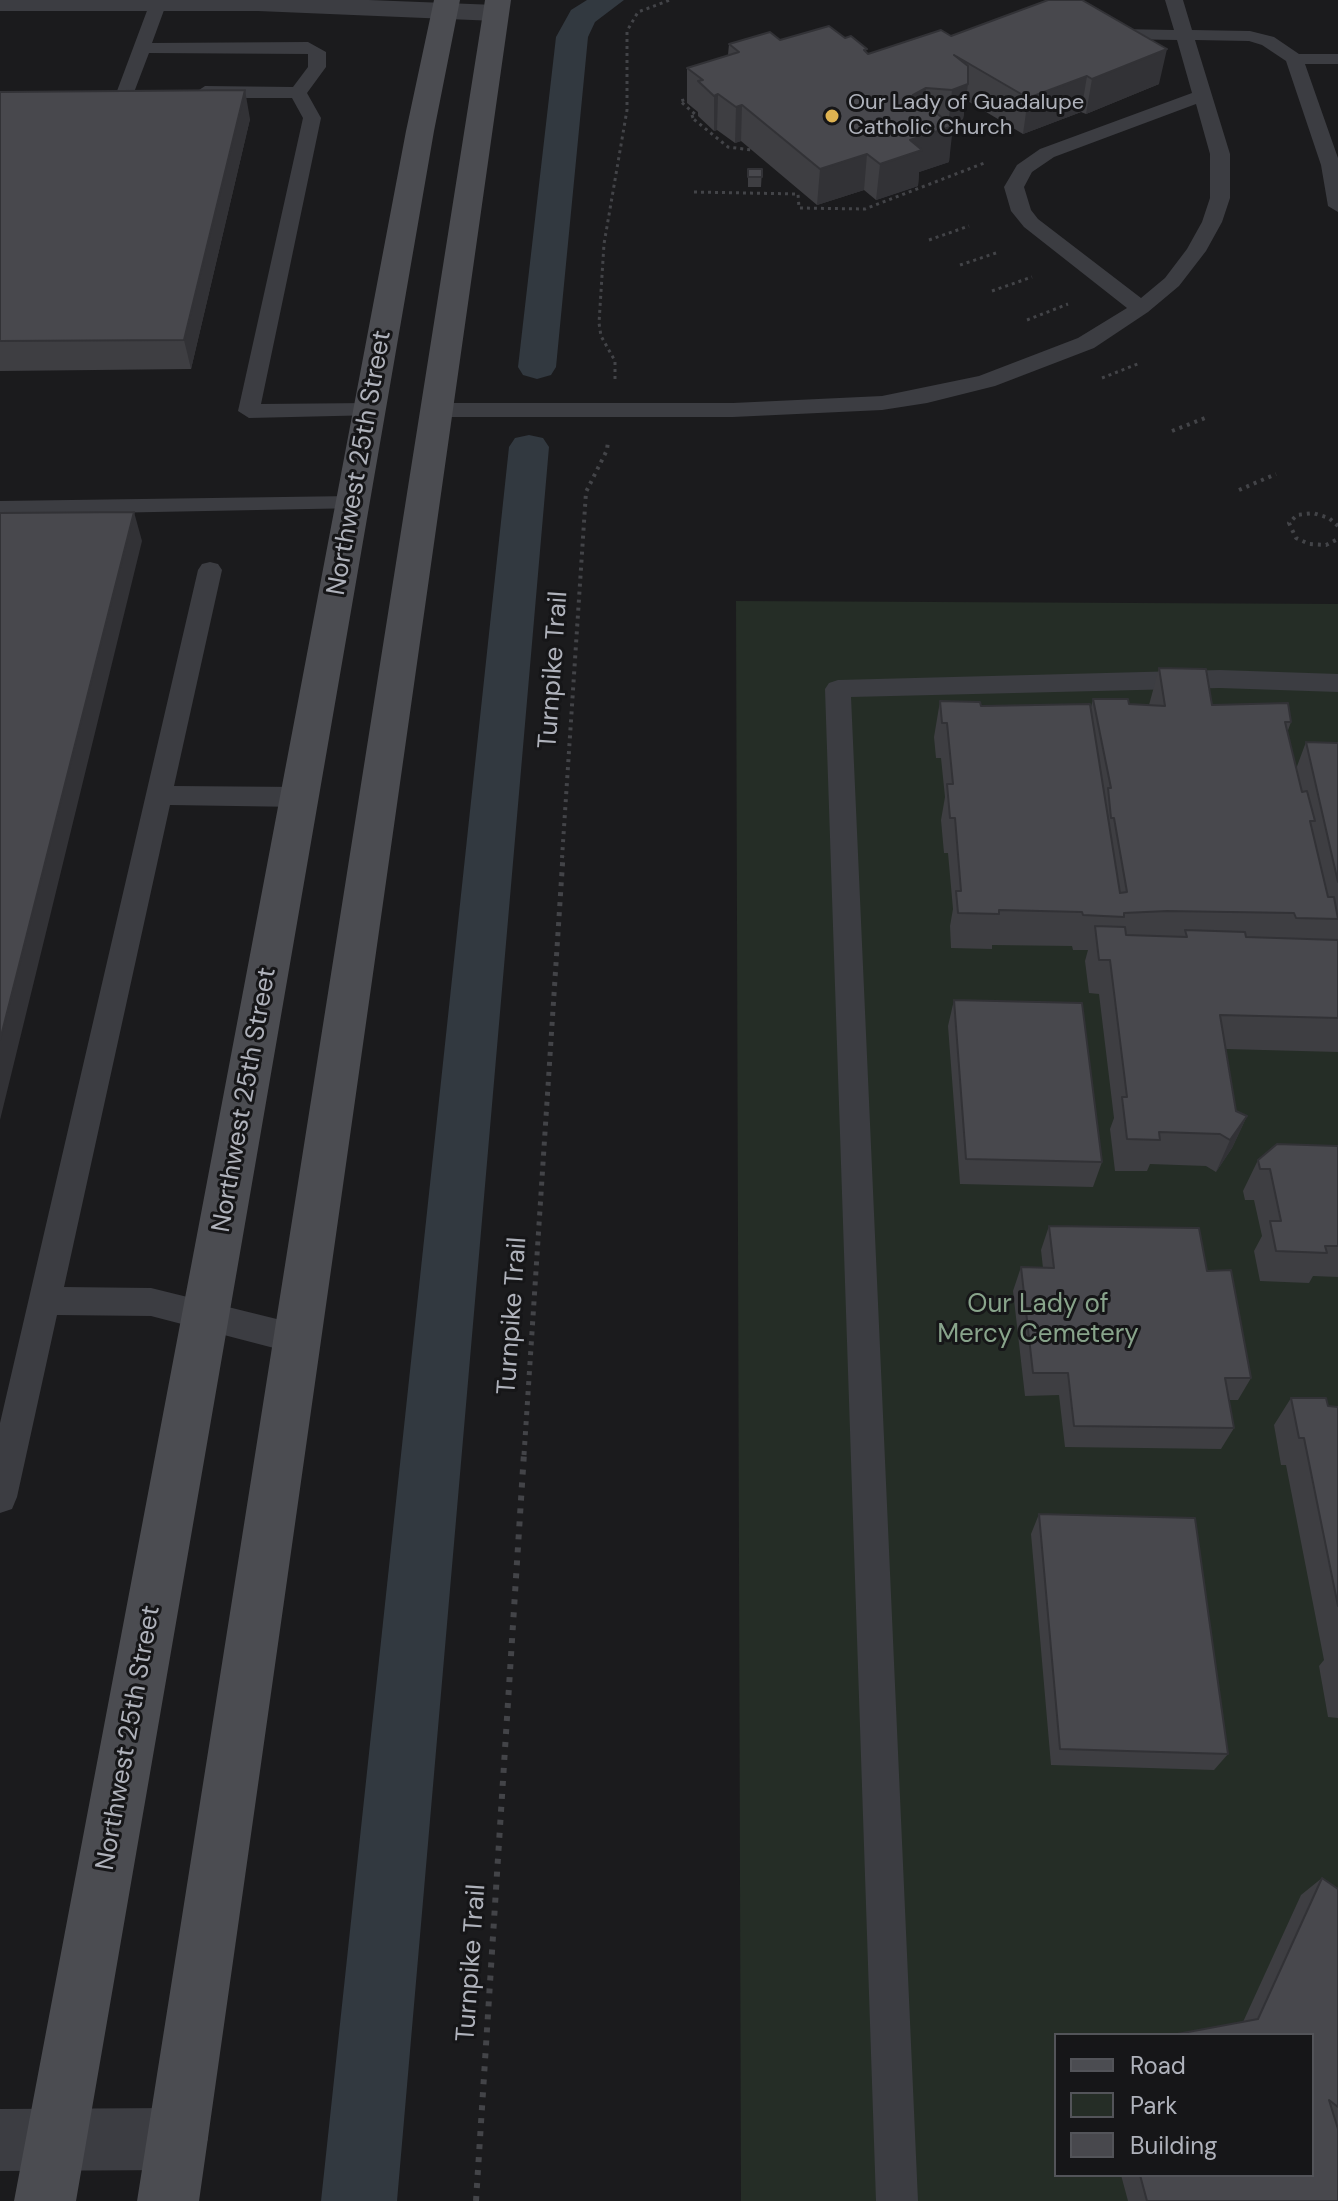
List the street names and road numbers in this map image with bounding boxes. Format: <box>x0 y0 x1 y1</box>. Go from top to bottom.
street label: Northwest 25th Street <box>321 328 399 598</box>
street label: Turnpike Trail <box>533 590 575 750</box>
street label: Northwest 25th Street <box>206 965 284 1235</box>
street label: Turnpike Trail <box>492 1236 534 1396</box>
street label: Northwest 25th Street <box>90 1603 168 1873</box>
street label: Turnpike Trail <box>451 1883 493 2043</box>

